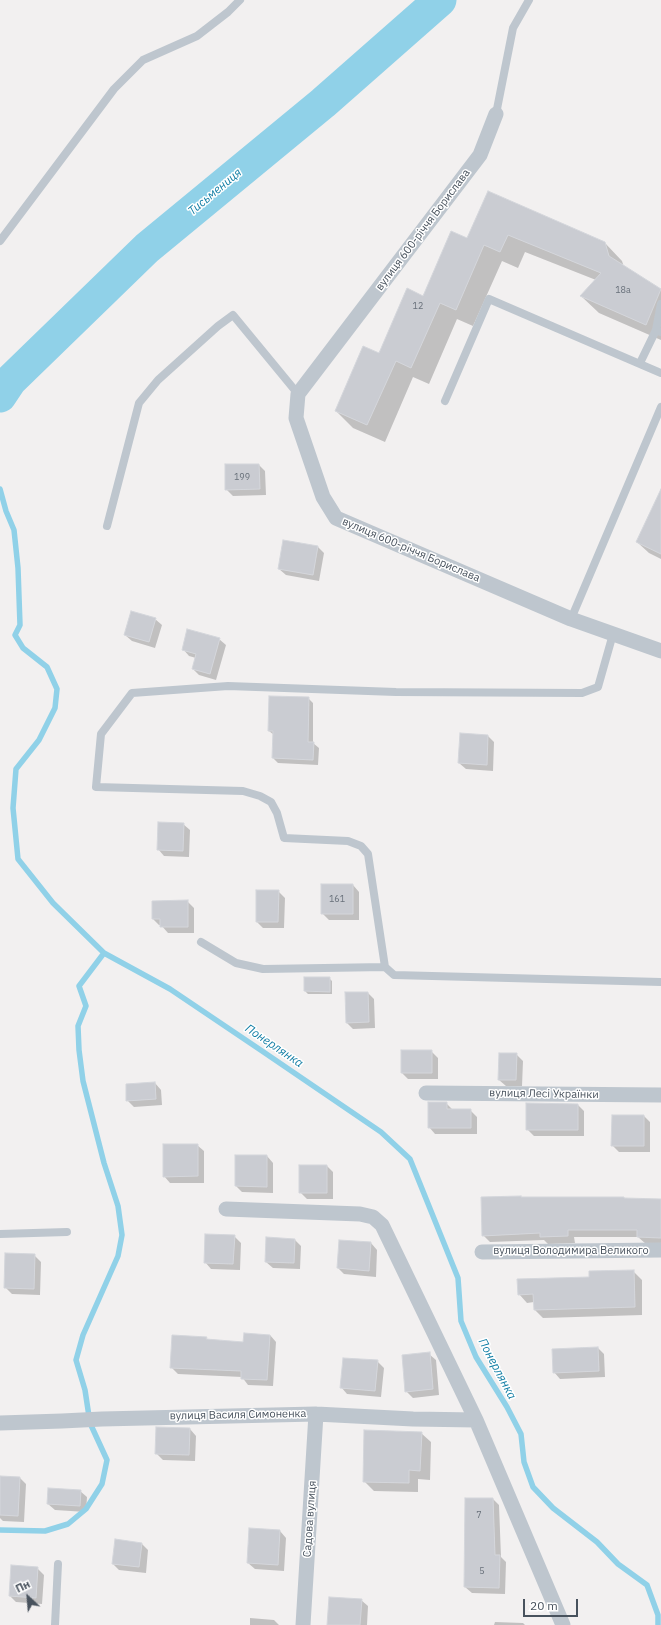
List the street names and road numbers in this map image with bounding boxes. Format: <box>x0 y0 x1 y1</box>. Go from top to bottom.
street label: вулиця 600-річчя Борислава <box>373 167 473 293</box>
street label: вулиця 600-річчя Борислава <box>340 515 482 585</box>
street label: вулиця Лесі Українки <box>489 1086 599 1102</box>
street label: вулиця Володимира Великого <box>493 1244 649 1258</box>
street label: вулиця Василя Симоненка <box>170 1407 306 1423</box>
street label: Садова вулиця <box>301 1480 319 1558</box>

